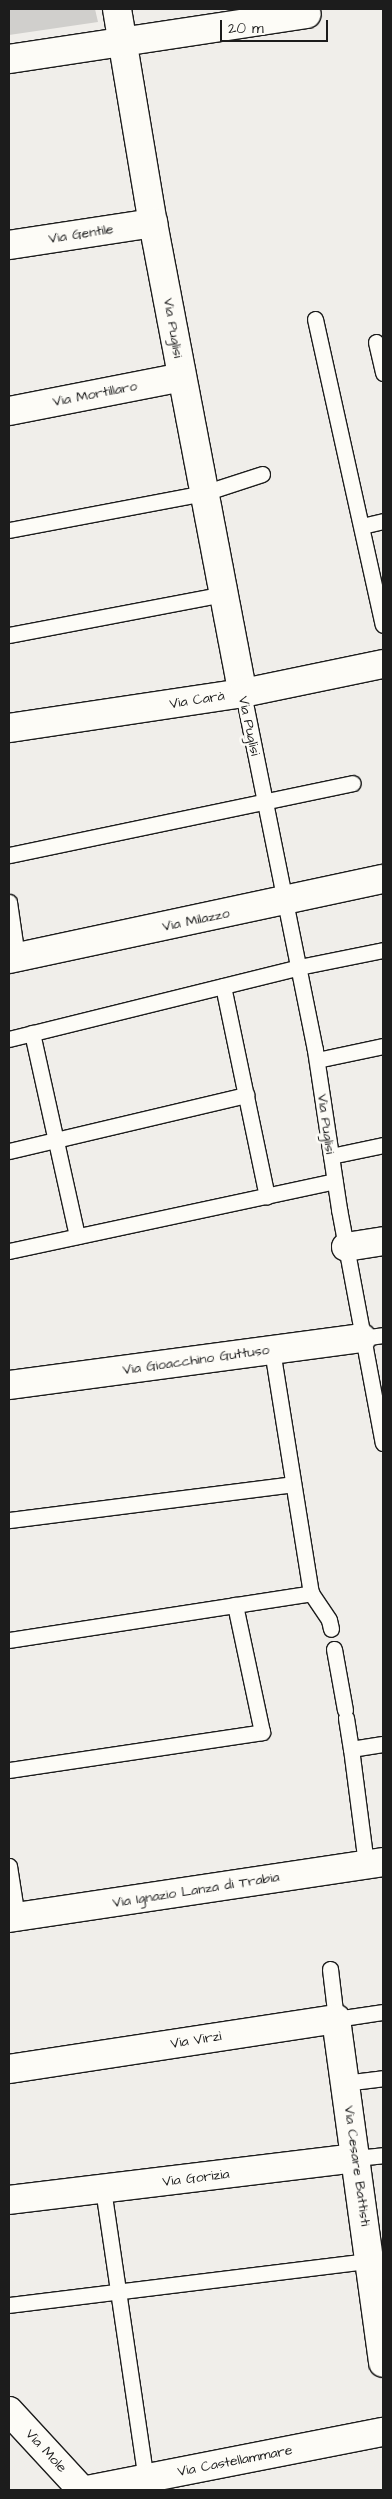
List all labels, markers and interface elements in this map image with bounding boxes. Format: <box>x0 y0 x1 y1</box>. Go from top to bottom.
scale bar <box>222 10 330 42</box>
text: 20 m <box>228 18 264 39</box>
street label: Via Gentile <box>47 221 115 247</box>
street label: Via Puglisi <box>159 297 187 359</box>
street label: Via Mortillaro <box>51 378 139 410</box>
street label: Via Carà <box>168 687 226 713</box>
street label: Via Puglisi <box>235 695 263 757</box>
street label: Via Milazzo <box>161 905 231 935</box>
street label: Via Puglisi <box>313 1093 339 1155</box>
street label: Via Gioacchino Guttuso <box>122 1341 270 1379</box>
street label: Via Ignazio Lanza di Trabia <box>111 1869 281 1911</box>
street label: Via Virzì <box>169 2028 223 2052</box>
street label: Via Cesare Battisti <box>340 2105 374 2227</box>
street label: Via Gorizia <box>162 2166 230 2190</box>
street label: Via Mole <box>22 2426 70 2476</box>
street label: Via Castellammare <box>176 2442 294 2480</box>

